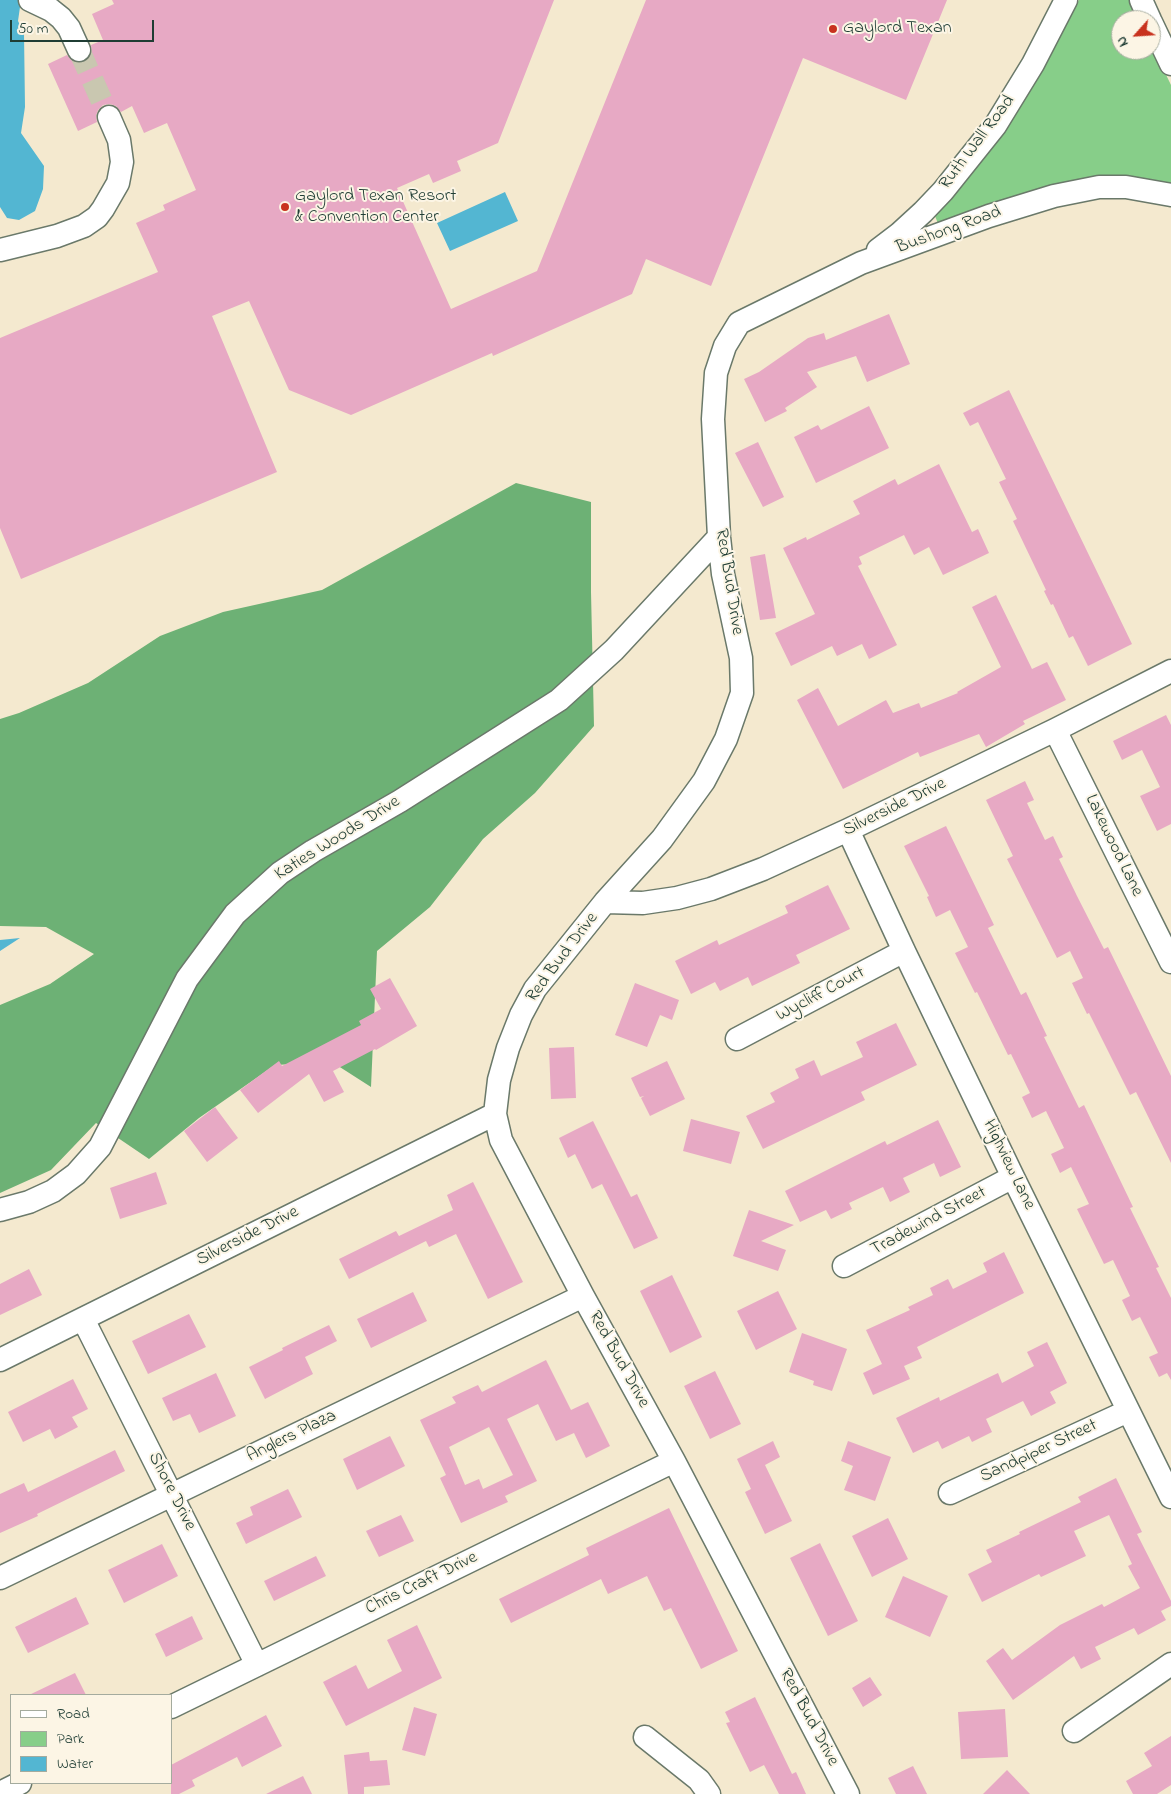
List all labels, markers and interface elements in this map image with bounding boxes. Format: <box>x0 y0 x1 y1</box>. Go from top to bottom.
scale bar <box>12 10 156 42</box>
north arrow <box>1111 10 1161 60</box>
text: 50 m <box>18 18 48 40</box>
place label: Gaylord Texan <box>843 18 952 40</box>
marker: Gaylord Texan <box>827 23 839 35</box>
text: N <box>1111 33 1134 50</box>
street label: Ruth Wall Road <box>935 92 1021 194</box>
place label: Gaylord Texan Resort & Convention Center <box>295 186 456 228</box>
marker: Gaylord Texan Resort & Convention Center <box>279 201 291 213</box>
street label: Bushong Road <box>894 202 1004 260</box>
street label: Red Bud Drive <box>709 527 747 637</box>
street label: Silverside Drive <box>840 774 950 842</box>
street label: Katies Woods Drive <box>271 792 405 886</box>
street label: Lakewood Lane <box>1079 792 1147 900</box>
street label: Red Bud Drive <box>522 909 604 1007</box>
street label: Wycliff Court <box>773 963 869 1027</box>
street label: Highview Lane <box>977 1116 1039 1214</box>
street label: Tradewind Street <box>868 1182 990 1262</box>
street label: Silverside Drive <box>193 1202 303 1272</box>
street label: Red Bud Drive <box>583 1308 653 1412</box>
street label: Anglers Plaza <box>244 1406 340 1468</box>
street label: Sandpiper Street <box>977 1415 1101 1489</box>
street label: Shore Drive <box>142 1449 200 1535</box>
street label: Chris Craft Drive <box>363 1548 481 1620</box>
street label: Red Bud Drive <box>773 1666 843 1770</box>
legend <box>10 1694 172 1784</box>
text: Road <box>57 1703 90 1725</box>
text: Park <box>57 1728 84 1750</box>
text: Water <box>57 1753 93 1775</box>

